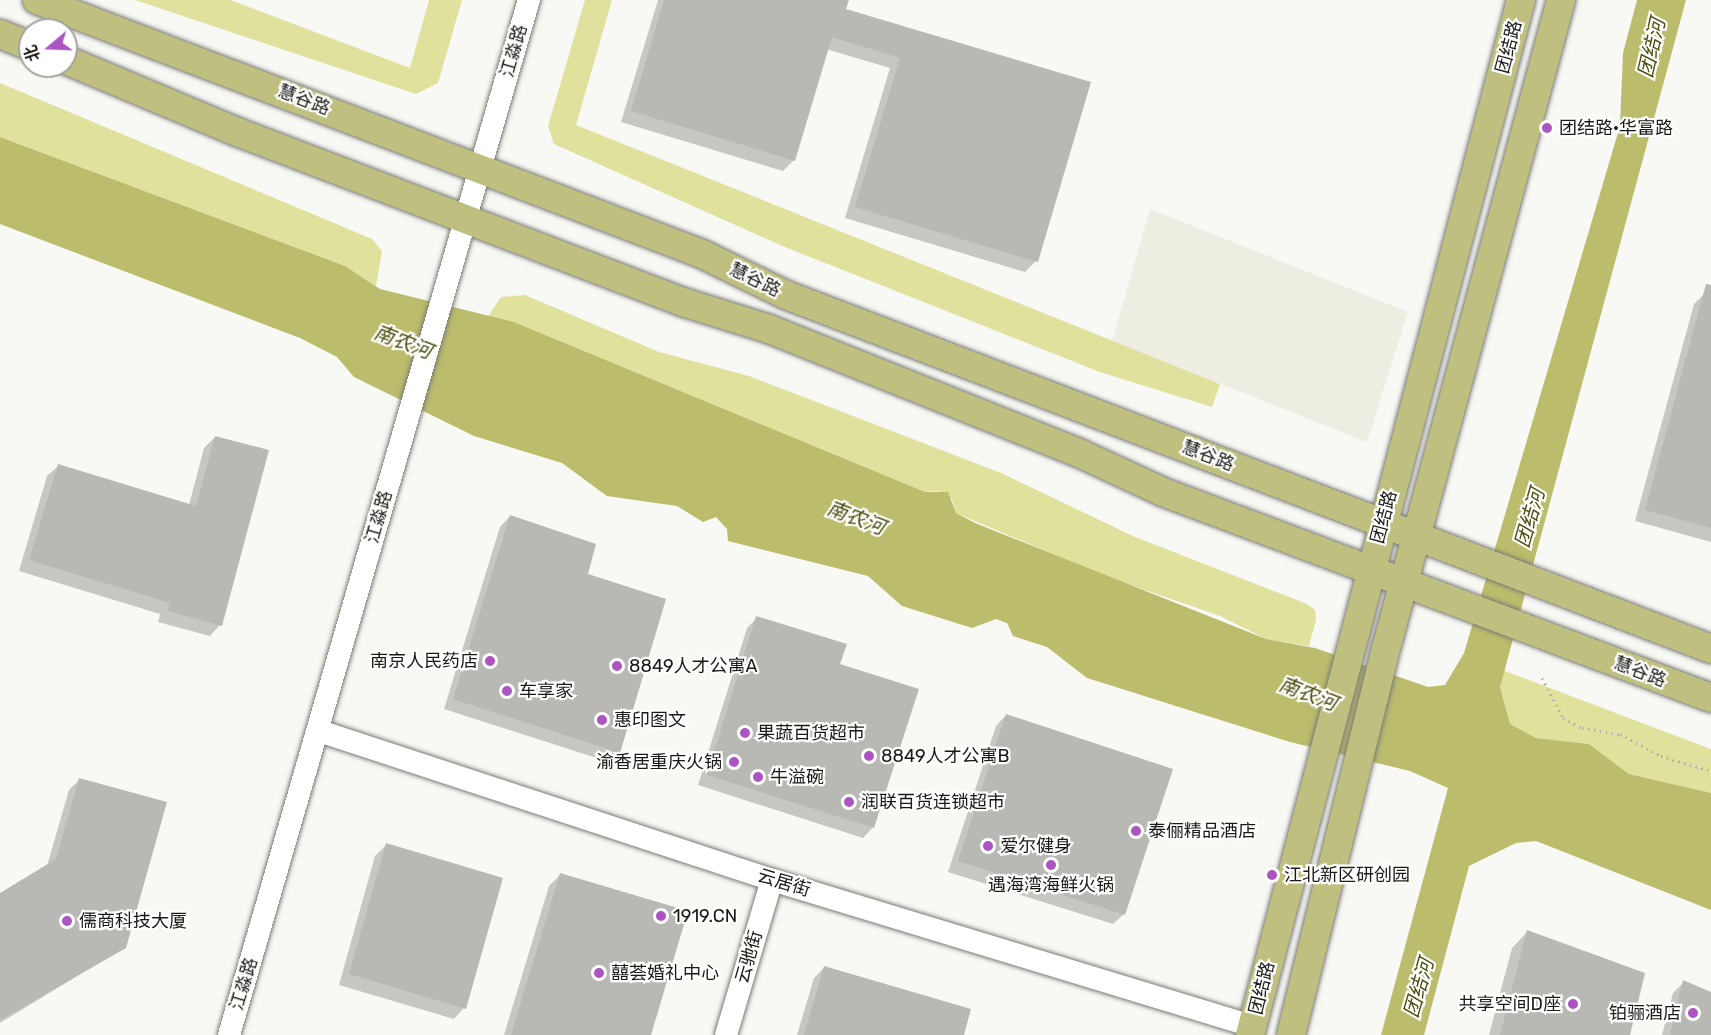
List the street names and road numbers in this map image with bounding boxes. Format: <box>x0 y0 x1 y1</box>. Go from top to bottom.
street label: 团结路 <box>1492 18 1526 76</box>
street label: 江淼路 <box>496 22 532 80</box>
street label: 慧谷路 <box>275 80 333 120</box>
street label: 慧谷路 <box>726 258 784 302</box>
street label: 慧谷路 <box>1179 436 1237 476</box>
street label: 江淼路 <box>361 488 397 546</box>
street label: 团结路 <box>1367 488 1401 546</box>
street label: 慧谷路 <box>1611 652 1669 692</box>
street label: 云居街 <box>755 865 813 901</box>
street label: 云驰街 <box>731 928 767 986</box>
street label: 江淼路 <box>226 955 262 1013</box>
street label: 团结路 <box>1245 959 1279 1017</box>

